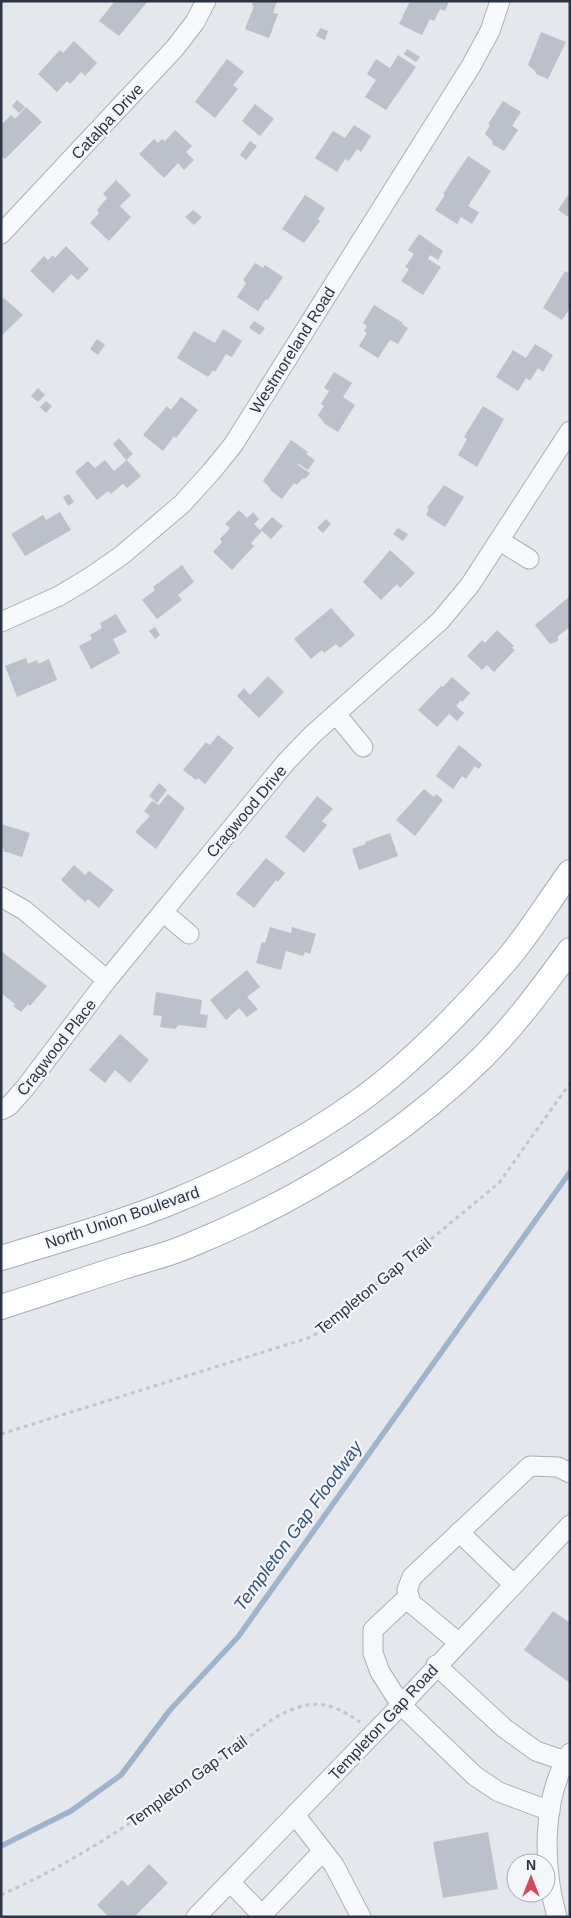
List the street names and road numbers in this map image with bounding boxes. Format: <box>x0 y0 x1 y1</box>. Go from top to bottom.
street label: Catalpa Drive <box>68 80 147 163</box>
street label: Westmoreland Road <box>247 284 338 416</box>
street label: Cragwood Drive <box>203 762 290 861</box>
street label: Cragwood Place <box>14 996 99 1099</box>
street label: North Union Boulevard <box>43 1183 201 1252</box>
street label: Templeton Gap Trail <box>312 1235 434 1338</box>
street label: Templeton Gap Road <box>326 1661 441 1783</box>
street label: Templeton Gap Trail <box>124 1732 250 1830</box>

